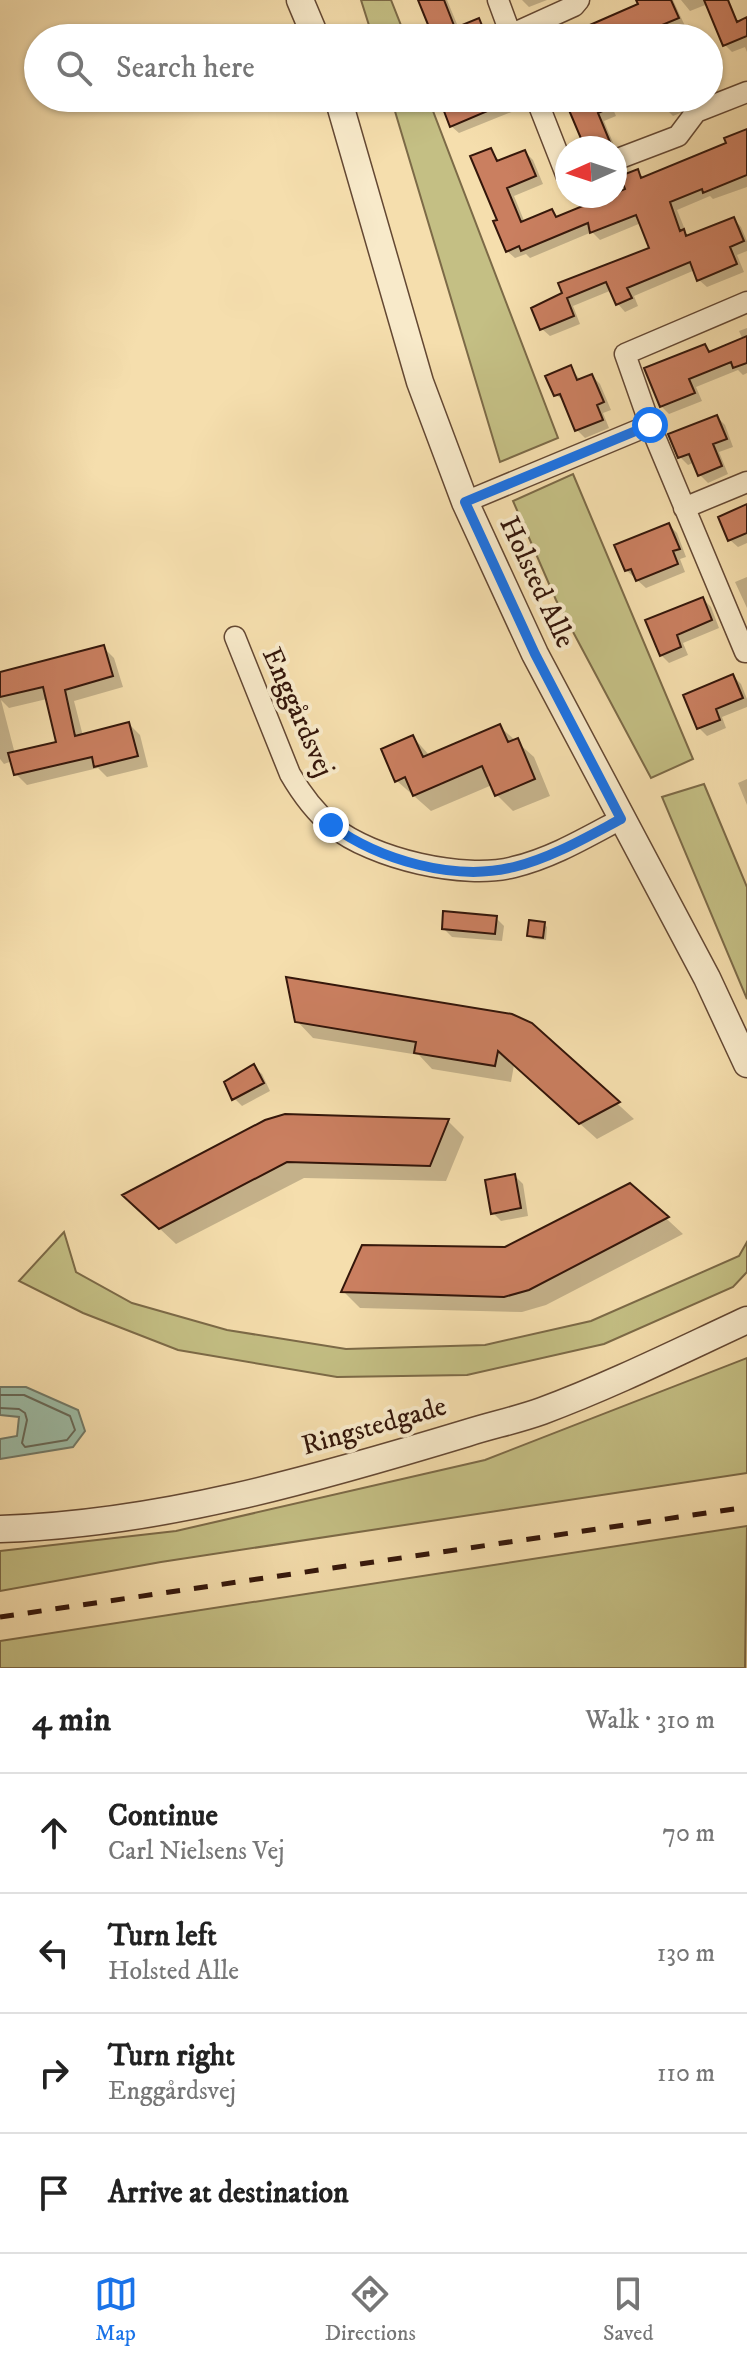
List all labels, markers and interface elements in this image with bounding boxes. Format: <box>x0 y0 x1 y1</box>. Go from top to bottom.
search box <box>24 24 723 112</box>
icon: search <box>52 46 96 90</box>
text: Search here <box>116 50 255 87</box>
north arrow <box>555 136 627 208</box>
route start <box>632 407 668 443</box>
street label: Holsted Alle <box>491 511 583 653</box>
street label: Enggårdsvej <box>254 642 342 782</box>
route end <box>313 807 349 843</box>
street label: Ringstedgade <box>298 1389 450 1463</box>
text: 4 min <box>32 1699 111 1741</box>
text: Walk · 310 m <box>585 1704 715 1737</box>
text: Continue <box>108 1798 218 1835</box>
icon: ahead <box>32 1811 76 1855</box>
text: 70 m <box>662 1817 715 1850</box>
text: Carl Nielsens Vej <box>108 1835 285 1868</box>
text: Turn left <box>108 1918 217 1955</box>
icon: left <box>32 1931 76 1975</box>
text: 130 m <box>657 1937 715 1970</box>
text: Holsted Alle <box>108 1955 239 1988</box>
text: Turn right <box>108 2038 235 2075</box>
icon: right <box>32 2051 76 2095</box>
text: 110 m <box>657 2057 715 2090</box>
text: Enggårdsvej <box>108 2075 236 2108</box>
icon: arrive <box>32 2171 76 2215</box>
text: Arrive at destination <box>108 2175 349 2212</box>
tab: Map <box>94 2272 138 2347</box>
tab: Directions <box>325 2272 416 2347</box>
tab: Saved <box>603 2272 653 2347</box>

